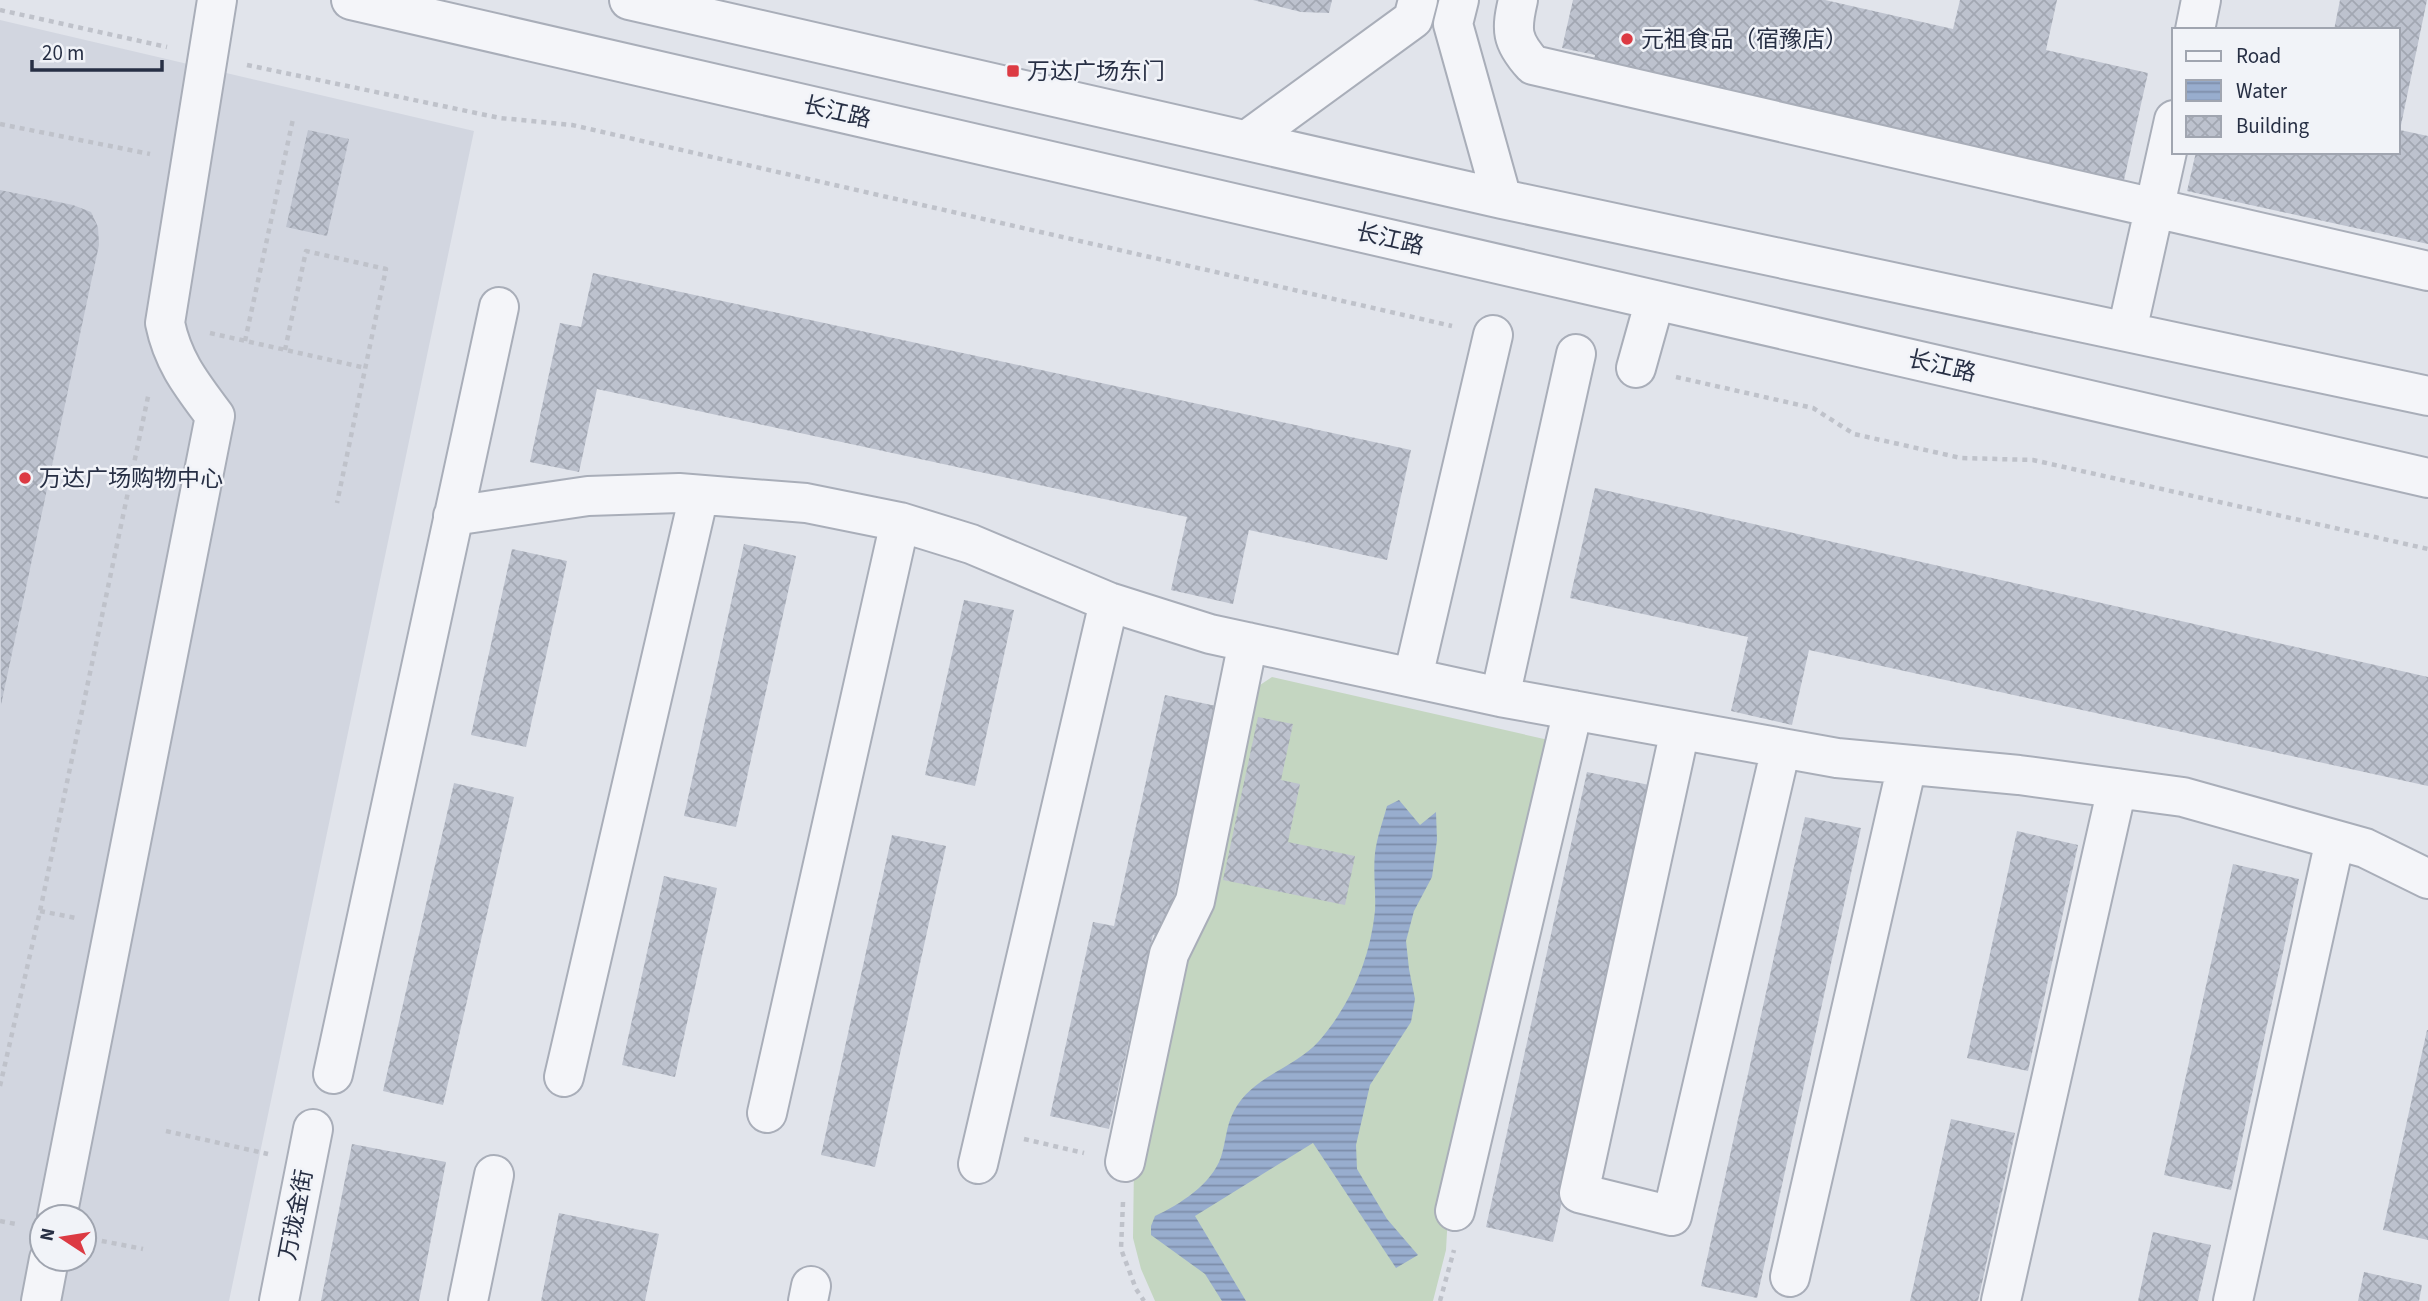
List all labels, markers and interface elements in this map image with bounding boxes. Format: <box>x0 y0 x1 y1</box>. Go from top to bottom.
place label: 元祖食品（宿豫店） <box>1641 23 1848 56</box>
scale bar <box>32 28 161 72</box>
legend <box>2172 28 2400 154</box>
marker: 元祖食品（宿豫店） <box>1619 31 1635 47</box>
text: 20 m <box>42 38 84 68</box>
text: Road <box>2236 41 2281 71</box>
place label: 万达广场东门 <box>1027 55 1165 88</box>
marker: 万达广场东门 <box>1005 63 1021 79</box>
text: Water <box>2236 76 2288 106</box>
street label: 长江路 <box>800 88 874 136</box>
text: Building <box>2236 111 2310 141</box>
street label: 长江路 <box>1353 215 1427 263</box>
street label: 长江路 <box>1905 342 1979 390</box>
place label: 万达广场购物中心 <box>39 462 223 495</box>
marker: 万达广场购物中心 <box>17 470 33 486</box>
street label: 万珑金街 <box>271 1167 321 1263</box>
north arrow <box>28 1203 98 1273</box>
text: N <box>33 1226 62 1244</box>

